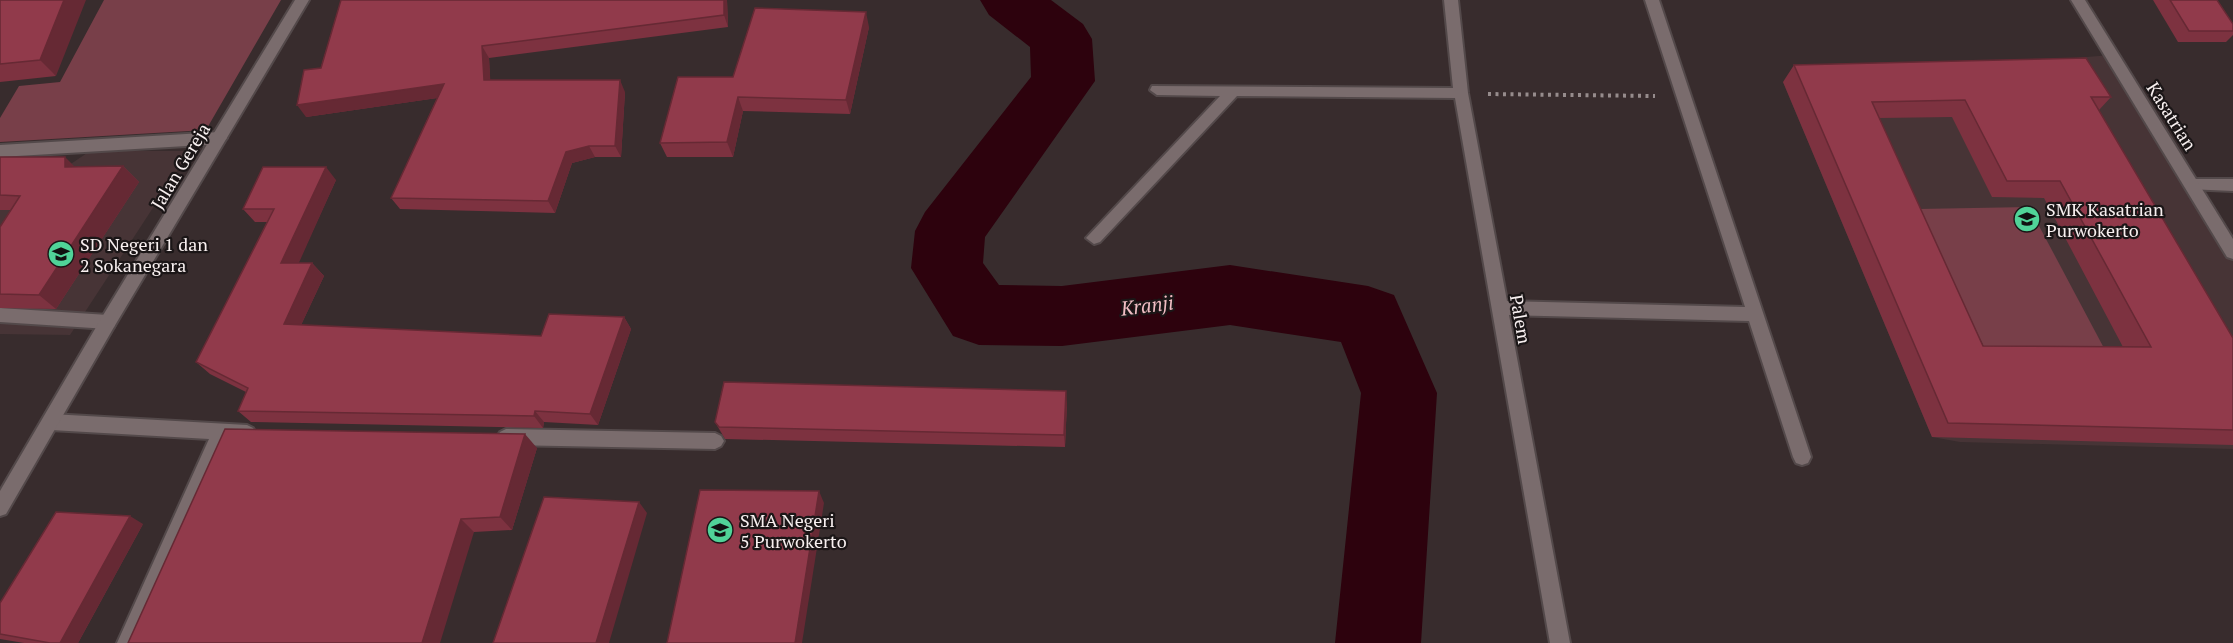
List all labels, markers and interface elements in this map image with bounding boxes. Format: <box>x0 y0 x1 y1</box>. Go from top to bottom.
street label: Kasatrian <box>2142 77 2203 155</box>
street label: Jalan Gereja <box>145 118 215 214</box>
place label: SMK Kasatrian Purwokerto <box>2046 197 2164 242</box>
school or university icon: SMK Kasatrian Purwokerto <box>2012 204 2042 234</box>
place label: SD Negeri 1 dan 2 Sokanegara <box>80 232 208 277</box>
school or university icon: SD Negeri 1 dan 2 Sokanegara <box>46 239 76 269</box>
water label: Kranji <box>1118 288 1175 322</box>
street label: Palem <box>1505 292 1537 346</box>
place label: SMA Negeri 5 Purwokerto <box>740 508 847 553</box>
school or university icon: SMA Negeri 5 Purwokerto <box>705 515 735 545</box>

